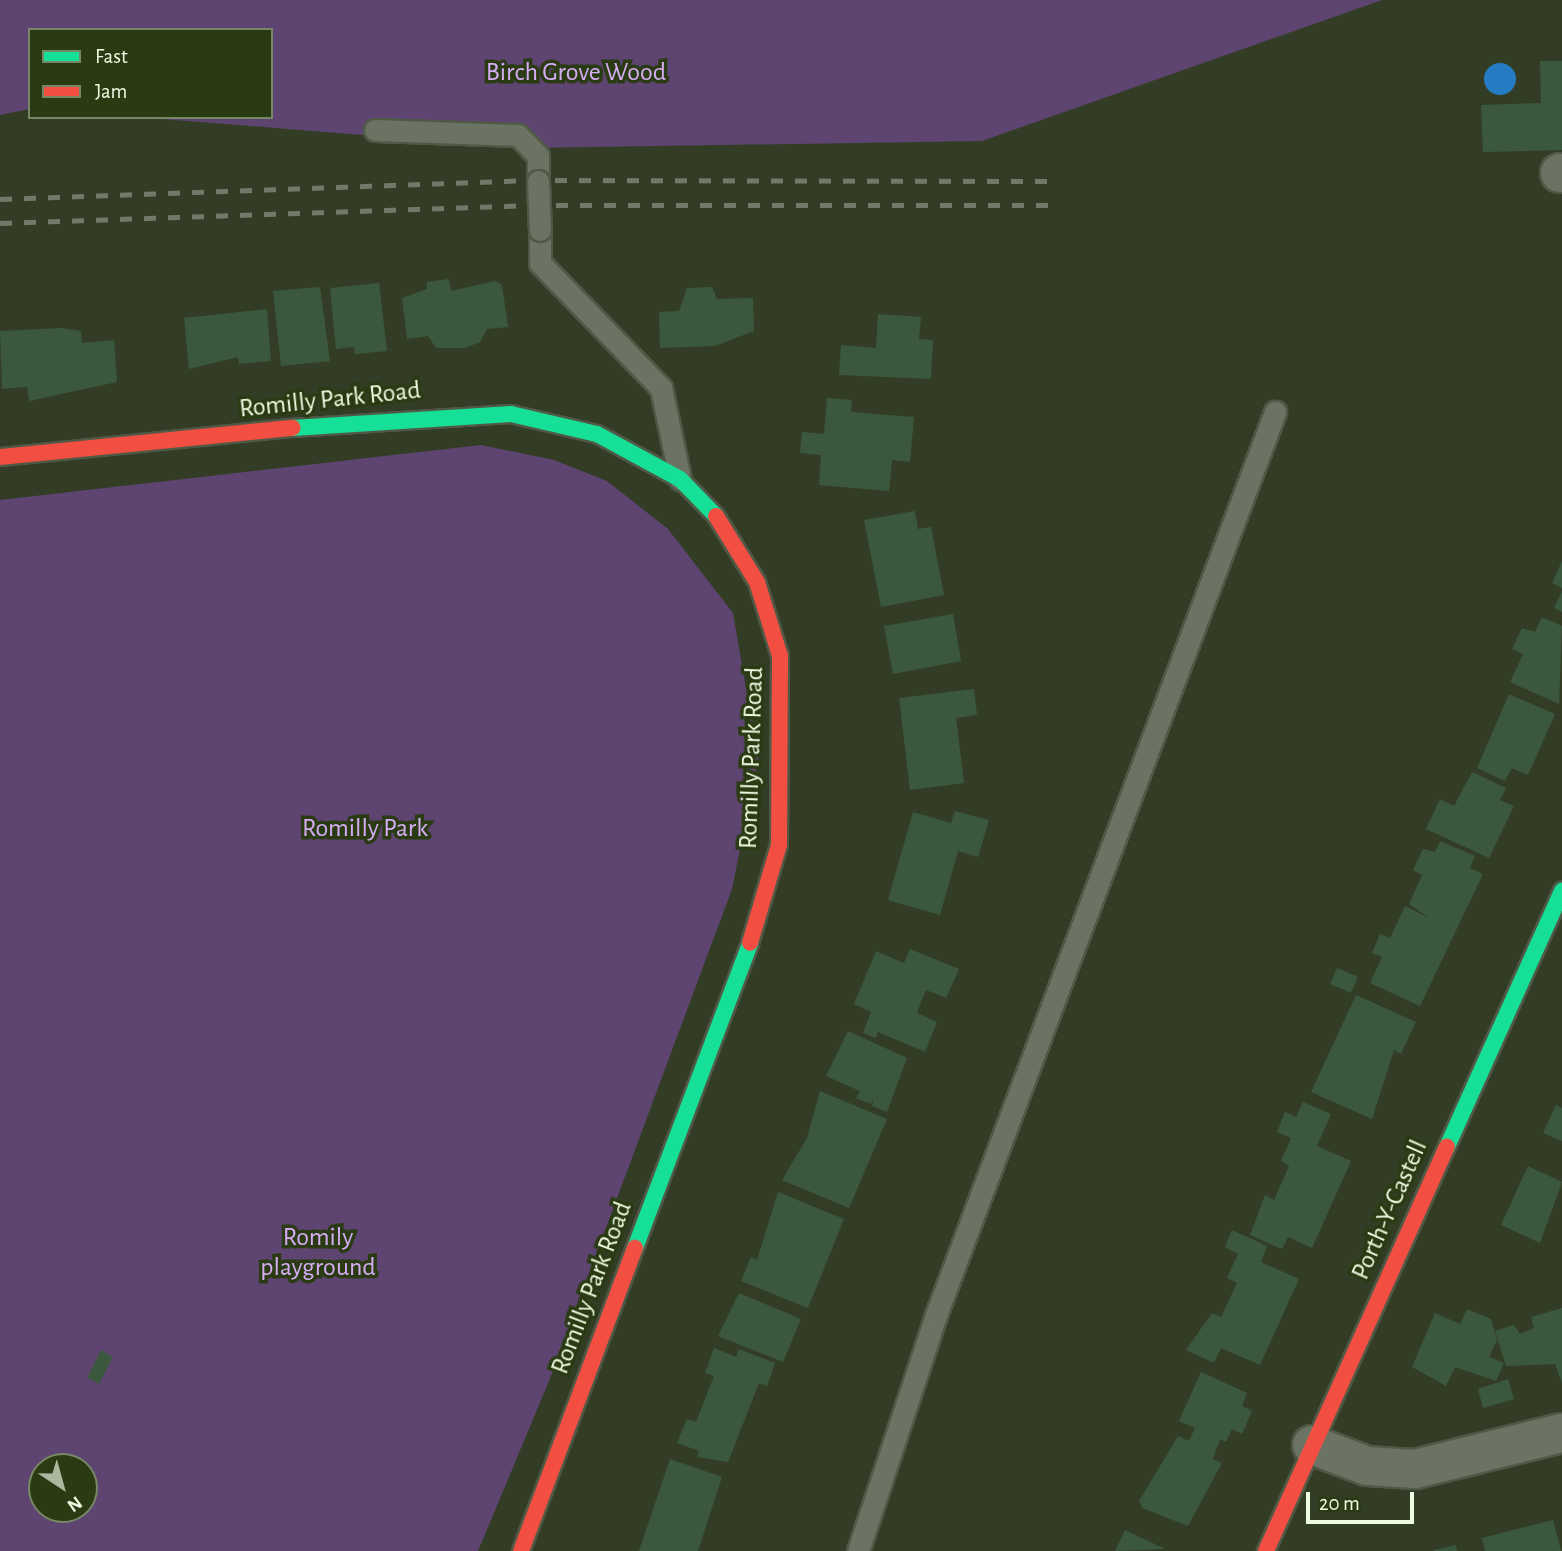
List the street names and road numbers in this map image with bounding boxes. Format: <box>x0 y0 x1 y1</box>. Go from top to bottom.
street label: Romilly Park Road <box>238 375 422 425</box>
street label: Romilly Park Road <box>733 666 771 850</box>
street label: Porth-Y-Castell <box>1345 1135 1435 1285</box>
street label: Romilly Park Road <box>545 1197 639 1379</box>

